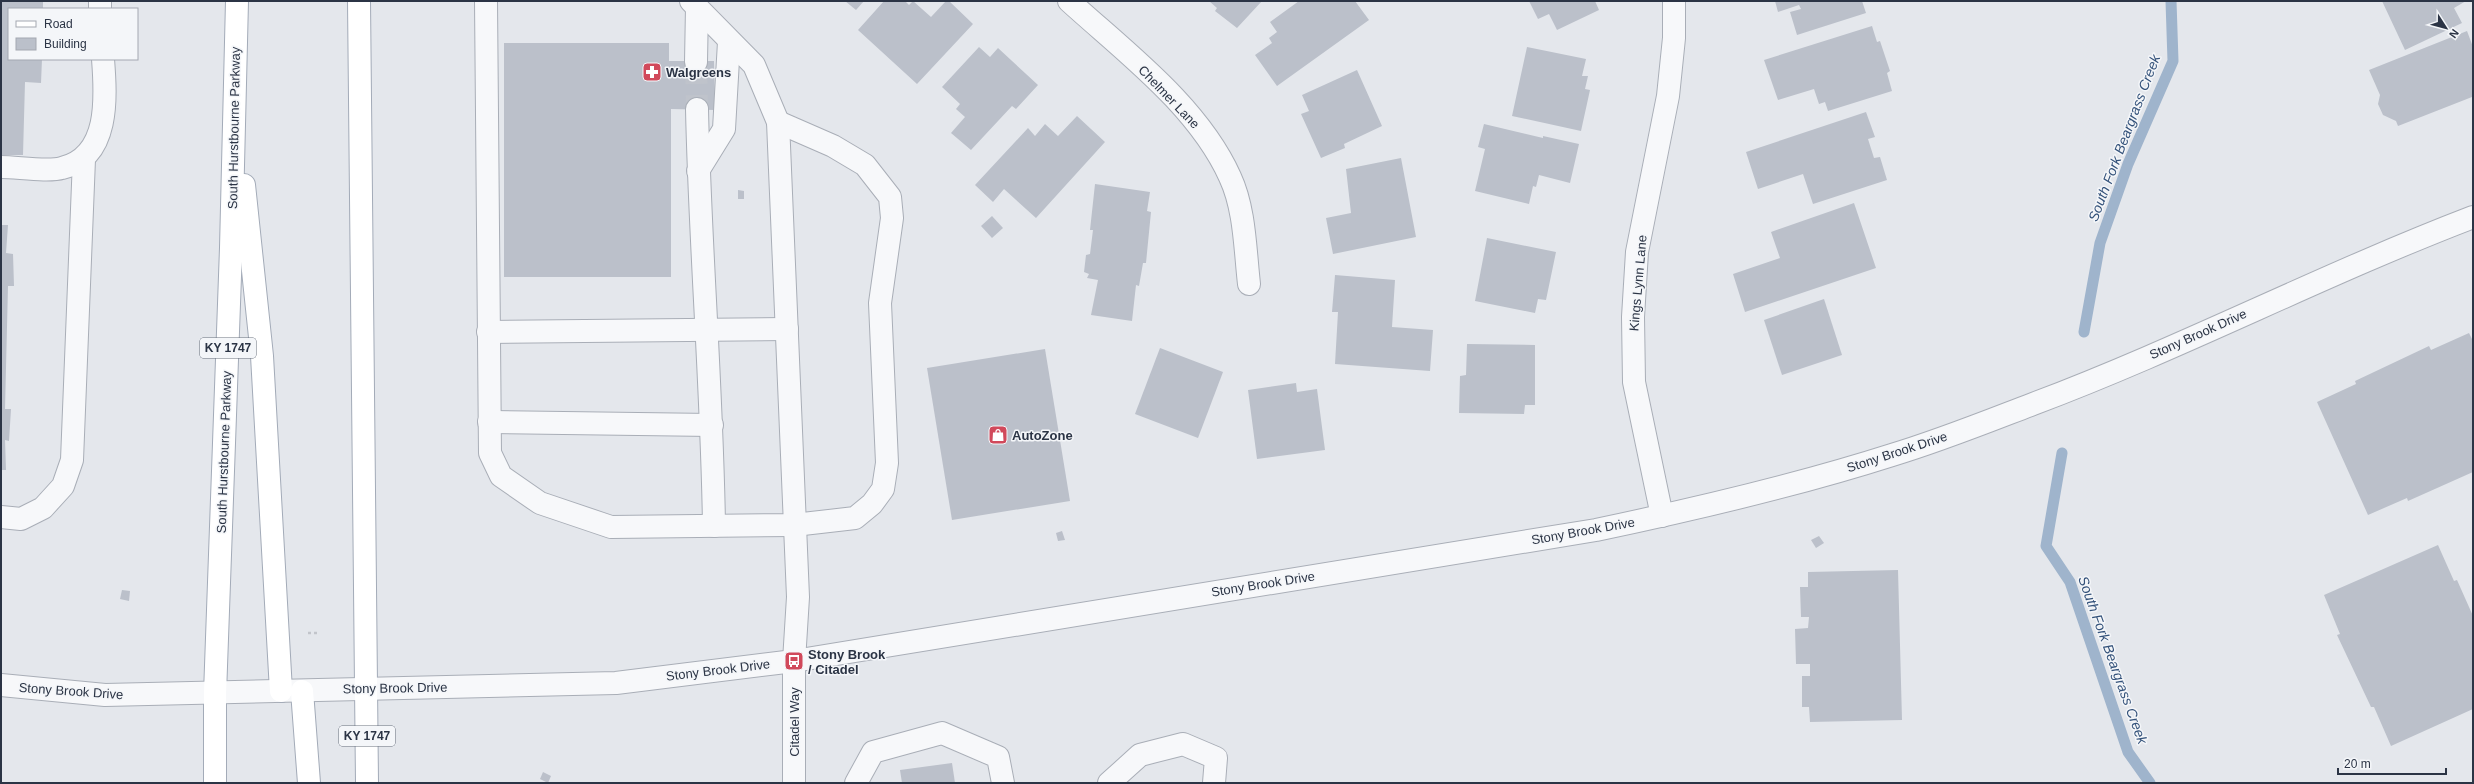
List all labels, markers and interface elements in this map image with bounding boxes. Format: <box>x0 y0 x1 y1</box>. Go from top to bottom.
legend <box>8 8 138 60</box>
north arrow <box>2426 8 2466 48</box>
text: Road <box>44 17 73 31</box>
text: N <box>2447 27 2461 41</box>
text: Building <box>44 37 87 51</box>
street label: South Hurstbourne Parkway <box>225 46 243 209</box>
water label: South Fork Beargrass Creek <box>2085 51 2164 224</box>
pharmacy icon: Walgreens <box>641 61 663 83</box>
street label: Chelmer Lane <box>1135 62 1203 132</box>
place label: Walgreens <box>666 65 731 80</box>
street label: Kings Lynn Lane <box>1626 234 1650 332</box>
street label: Stony Brook Drive <box>2147 306 2249 362</box>
road number: KY 1747 <box>200 338 256 358</box>
street label: South Hurstbourne Parkway <box>214 370 234 534</box>
shop icon: AutoZone <box>987 424 1009 446</box>
place label: AutoZone <box>1012 428 1073 443</box>
street label: Stony Brook Drive <box>1845 429 1949 475</box>
street label: Stony Brook Drive <box>1530 515 1636 547</box>
street label: Stony Brook Drive <box>1210 568 1316 600</box>
water label: South Fork Beargrass Creek <box>2075 574 2151 747</box>
place label: Stony Brook / Citadel <box>808 647 886 677</box>
bus stop icon: Stony Brook / Citadel <box>783 650 805 672</box>
street label: Stony Brook Drive <box>665 656 771 684</box>
street label: Stony Brook Drive <box>18 680 124 702</box>
street label: Stony Brook Drive <box>342 680 448 696</box>
street label: Citadel Way <box>787 687 802 757</box>
road number: KY 1747 <box>339 726 395 746</box>
scale bar <box>2338 750 2446 776</box>
text: 20 m <box>2344 757 2371 771</box>

